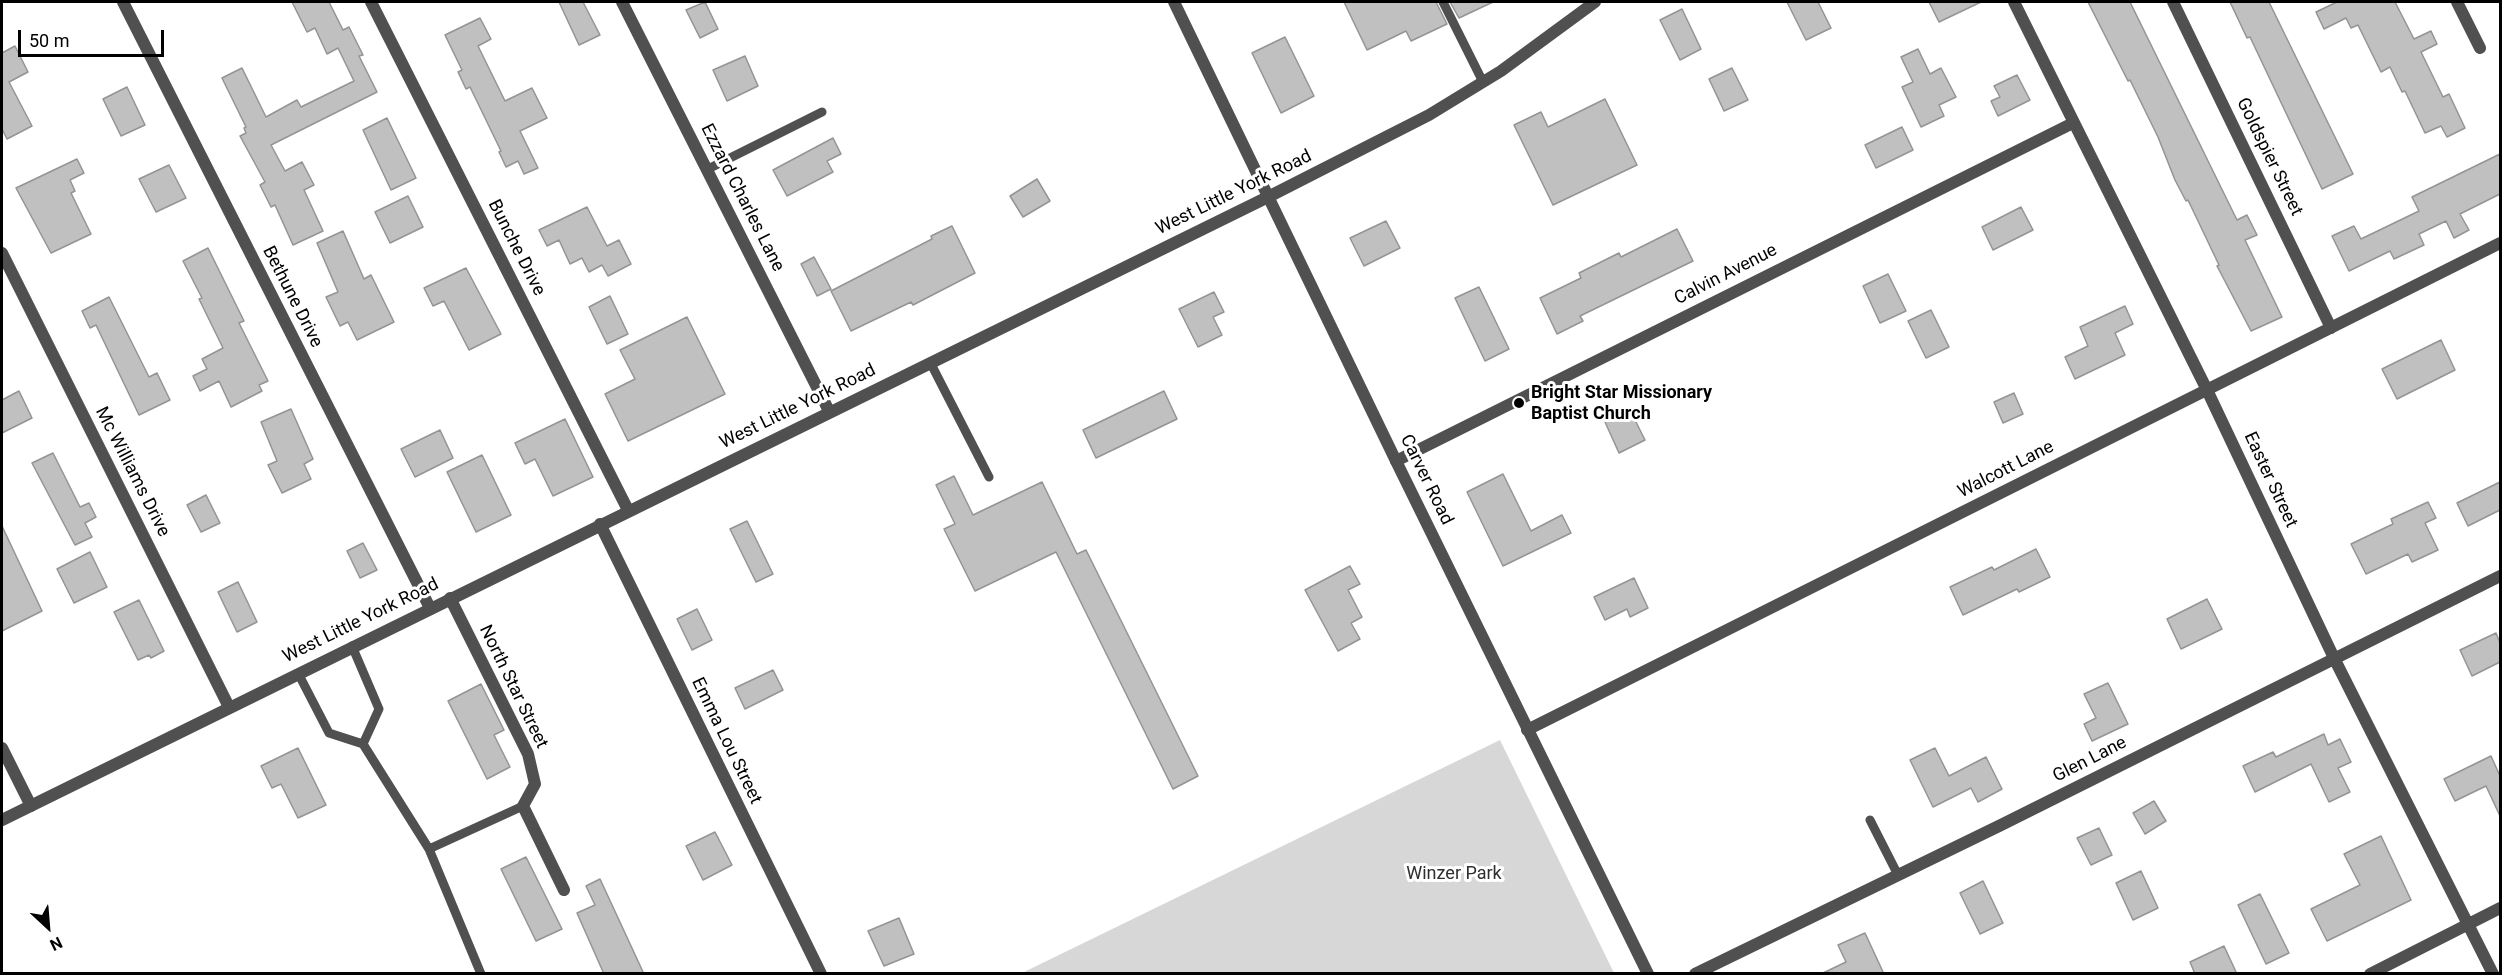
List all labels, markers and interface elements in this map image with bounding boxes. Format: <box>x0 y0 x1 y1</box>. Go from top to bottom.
scale bar <box>21 18 166 56</box>
text: 50 m <box>29 30 69 51</box>
street label: Goldspier Street <box>2231 95 2307 219</box>
street label: Ezzard Charles Lane <box>695 121 789 275</box>
street label: West Little York Road <box>1153 146 1315 240</box>
street label: Bunche Drive <box>483 196 549 300</box>
street label: Calvin Avenue <box>1671 240 1781 310</box>
street label: Bethune Drive <box>257 243 327 351</box>
street label: West Little York Road <box>717 360 879 454</box>
place label: Bright Star Missionary Baptist Church <box>1531 382 1712 424</box>
marker: Bright Star Missionary Baptist Church <box>1512 396 1526 410</box>
street label: Mc Williams Drive <box>90 403 174 541</box>
street label: Easter Street <box>2238 429 2302 531</box>
street label: Carver Road <box>1395 431 1457 529</box>
street label: Walcott Lane <box>1954 437 2058 503</box>
street label: West Little York Road <box>280 574 442 668</box>
street label: North Star Street <box>474 622 552 752</box>
street label: Emma Lou Street <box>686 674 766 808</box>
street label: Glen Lane <box>2050 732 2130 788</box>
park label: Winzer Park <box>1406 863 1502 885</box>
north arrow <box>18 897 78 957</box>
text: N <box>47 933 65 955</box>

